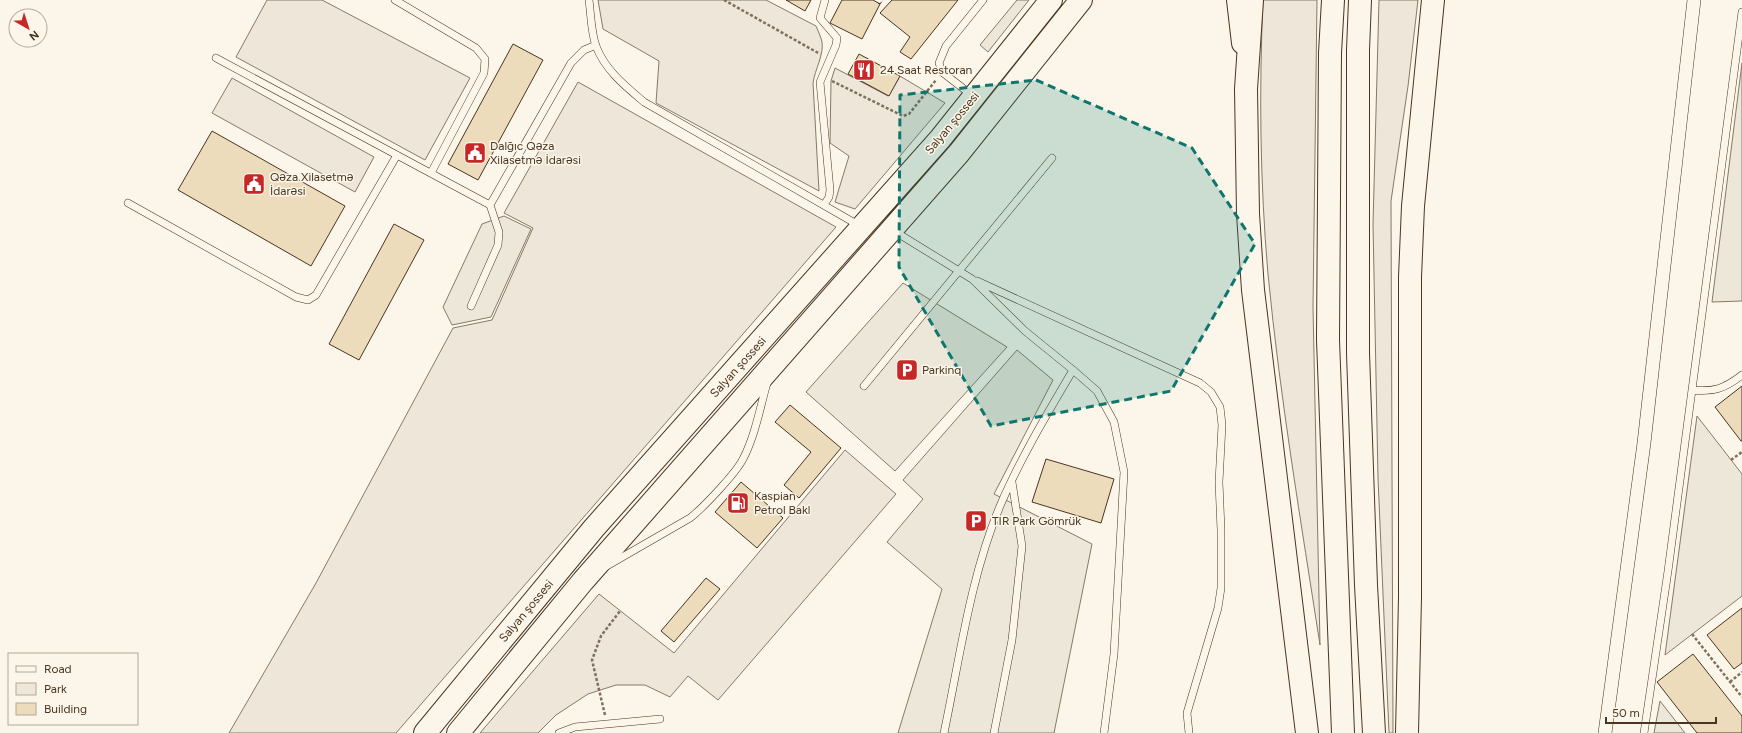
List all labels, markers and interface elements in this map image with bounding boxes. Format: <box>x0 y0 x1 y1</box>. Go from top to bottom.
north arrow <box>8 8 48 48</box>
text: N <box>27 28 41 43</box>
restaurant icon: 24 Saat Restoran <box>851 57 877 83</box>
place label: 24 Saat Restoran <box>880 63 973 77</box>
street label: Salyan şossesi <box>922 89 982 157</box>
place label: Dalğıc Qəza Xilasetmə İdarəsi <box>490 139 581 167</box>
public building icon: Dalğıc Qəza Xilasetmə İdarəsi <box>462 140 488 166</box>
place label: Qəza Xilasetmə İdarəsi <box>270 170 354 198</box>
public building icon: Qəza Xilasetmə İdarəsi <box>241 171 267 197</box>
street label: Salyan şossesi <box>707 334 769 400</box>
parking icon: Parkinq <box>894 357 920 383</box>
place label: Parkinq <box>922 363 961 377</box>
place label: Kaspian Petrol Bakl <box>754 489 810 517</box>
fuel station icon: Kaspian Petrol Bakl <box>725 490 751 516</box>
parking icon: TIR Park Gömrük <box>963 508 989 534</box>
place label: TIR Park Gömrük <box>992 514 1081 528</box>
street label: Salyan şossesi <box>496 577 556 645</box>
legend <box>8 653 138 725</box>
text: Road <box>44 662 72 676</box>
text: Park <box>44 682 67 696</box>
scale bar <box>1606 699 1716 725</box>
text: Building <box>44 702 87 716</box>
text: 50 m <box>1612 706 1640 720</box>

